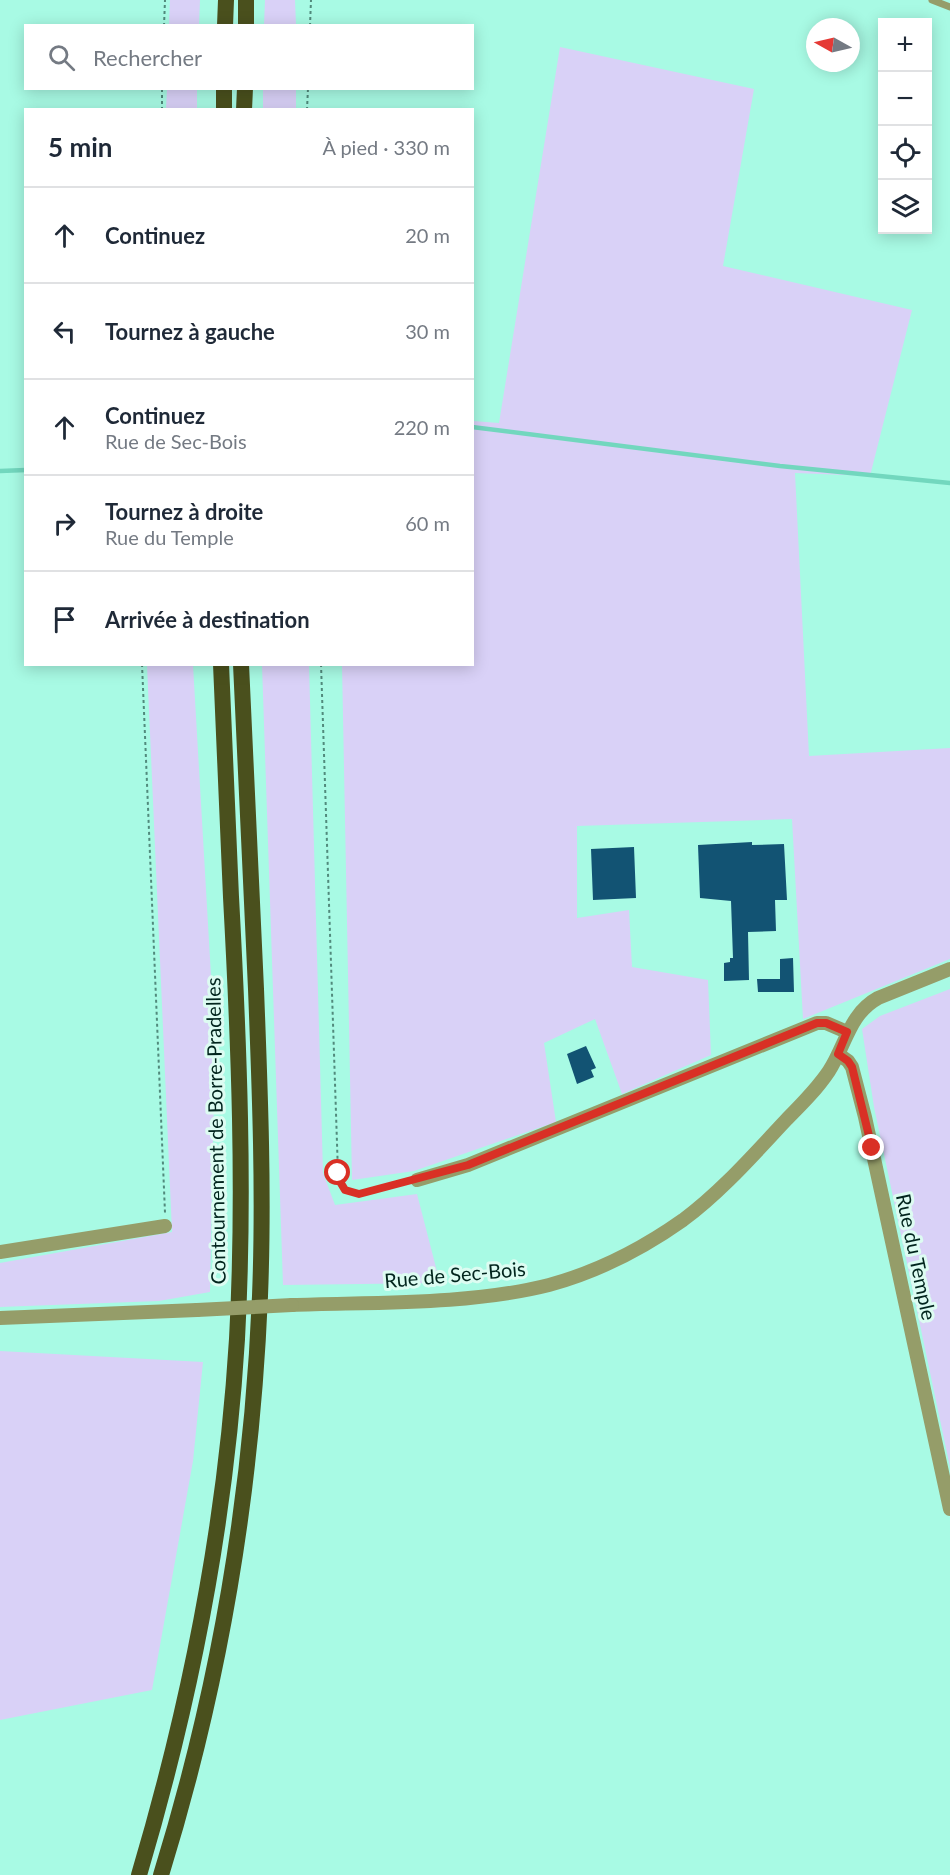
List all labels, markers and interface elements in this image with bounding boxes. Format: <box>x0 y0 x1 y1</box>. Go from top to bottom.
north arrow <box>806 18 860 72</box>
map controls <box>878 18 932 234</box>
button: + <box>878 18 932 72</box>
search box <box>24 24 474 90</box>
icon: search <box>45 41 78 74</box>
text: Rechercher <box>93 44 202 71</box>
button: − <box>878 72 932 126</box>
button: locate <box>878 126 932 180</box>
text: 5 min <box>48 131 112 163</box>
text: À pied · 330 m <box>322 135 450 159</box>
button: layers <box>878 180 932 234</box>
icon: ahead <box>48 219 81 252</box>
text: Continuez <box>105 222 205 249</box>
text: 20 m <box>405 223 450 247</box>
icon: left <box>48 315 81 348</box>
text: Tournez à gauche <box>105 318 275 345</box>
text: 30 m <box>405 319 450 343</box>
text: Continuez <box>105 402 205 429</box>
icon: ahead <box>48 411 81 444</box>
text: 220 m <box>394 415 450 439</box>
text: Rue de Sec-Bois <box>105 429 247 453</box>
text: Tournez à droite <box>105 498 263 525</box>
icon: right <box>48 507 81 540</box>
text: 60 m <box>405 511 450 535</box>
text: Rue du Temple <box>105 525 234 549</box>
icon: arrive <box>48 603 81 636</box>
text: Arrivée à destination <box>105 606 310 633</box>
street label: Contournement de Borre-Pradelles <box>200 977 230 1285</box>
route end <box>858 1134 884 1160</box>
route start <box>324 1159 350 1185</box>
street label: Rue du Temple <box>892 1191 942 1322</box>
street label: Rue de Sec-Bois <box>383 1256 526 1292</box>

